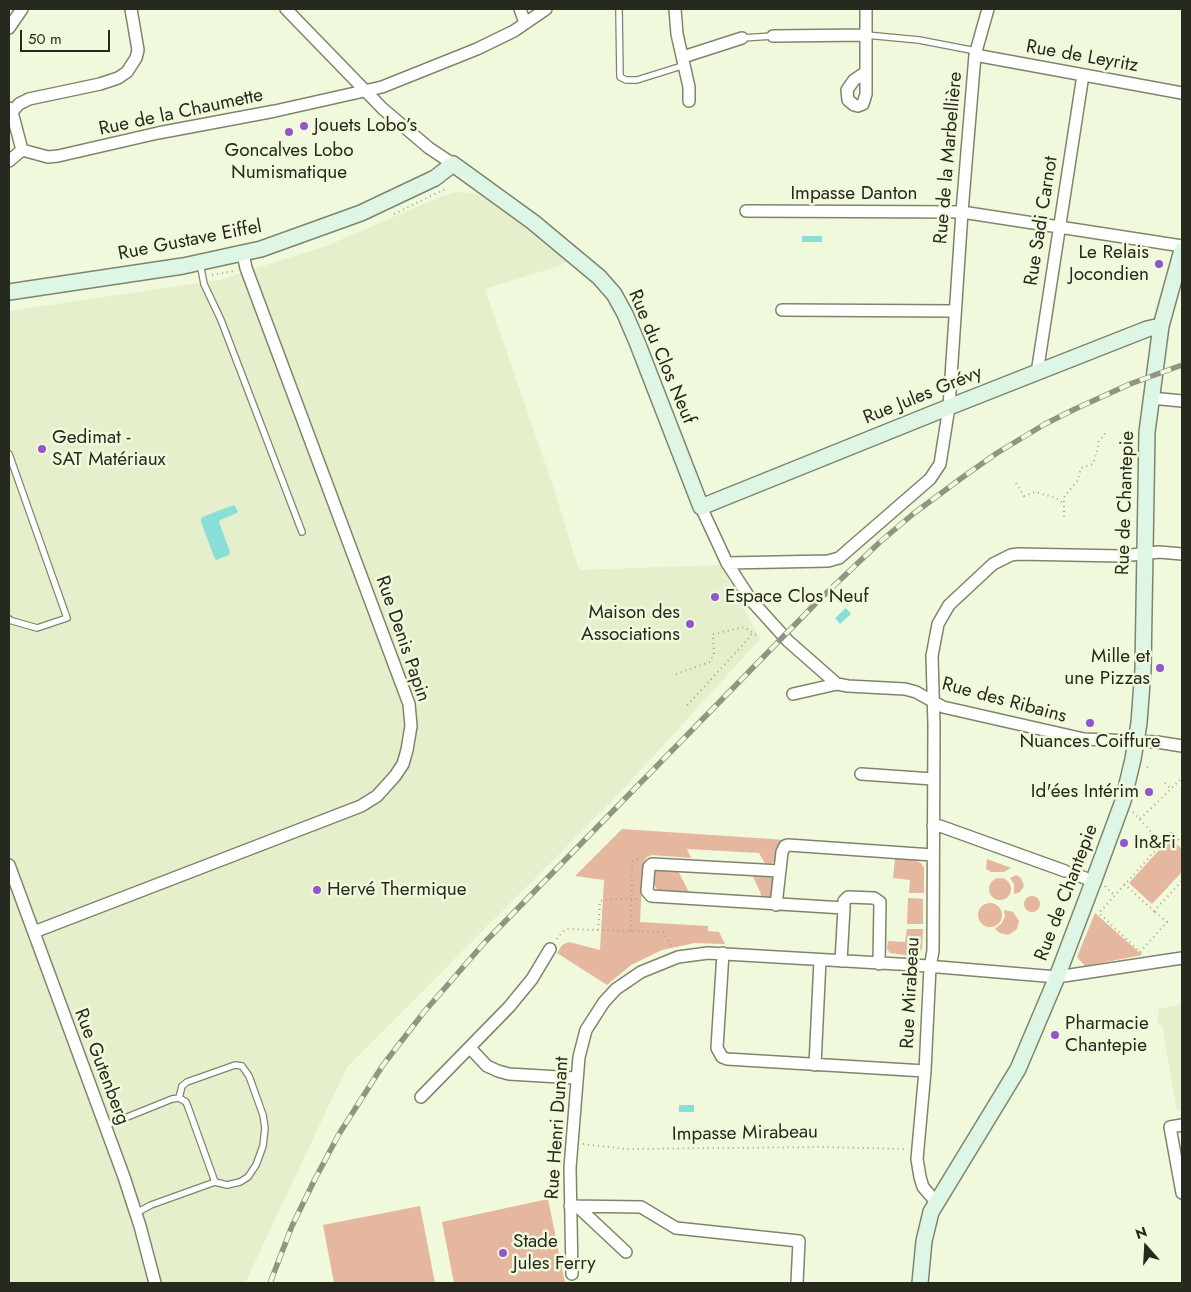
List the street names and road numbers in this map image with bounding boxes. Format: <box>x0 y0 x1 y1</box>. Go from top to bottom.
street label: Rue de Leyritz <box>1024 36 1140 78</box>
street label: Rue de la Marbellière <box>930 71 968 245</box>
street label: Rue de la Chaumette <box>97 84 265 142</box>
street label: Rue Sadi Carnot <box>1021 155 1063 287</box>
street label: Impasse Danton <box>790 183 918 205</box>
street label: Rue Gustave Eiffel <box>116 216 264 266</box>
street label: Rue du Clos Neuf <box>622 286 700 428</box>
street label: Rue Jules Grévy <box>860 362 986 430</box>
street label: Rue de Chantepie <box>1112 430 1140 576</box>
street label: Rue Denis Papin <box>370 573 434 705</box>
street label: Rue des Ribains <box>939 673 1069 729</box>
street label: Rue de Chantepie <box>1030 822 1104 964</box>
street label: Rue Mirabeau <box>897 937 925 1049</box>
street label: Rue Gutenberg <box>68 1006 134 1128</box>
street label: Rue Henri Dunant <box>542 1056 574 1200</box>
street label: Impasse Mirabeau <box>672 1121 818 1147</box>

